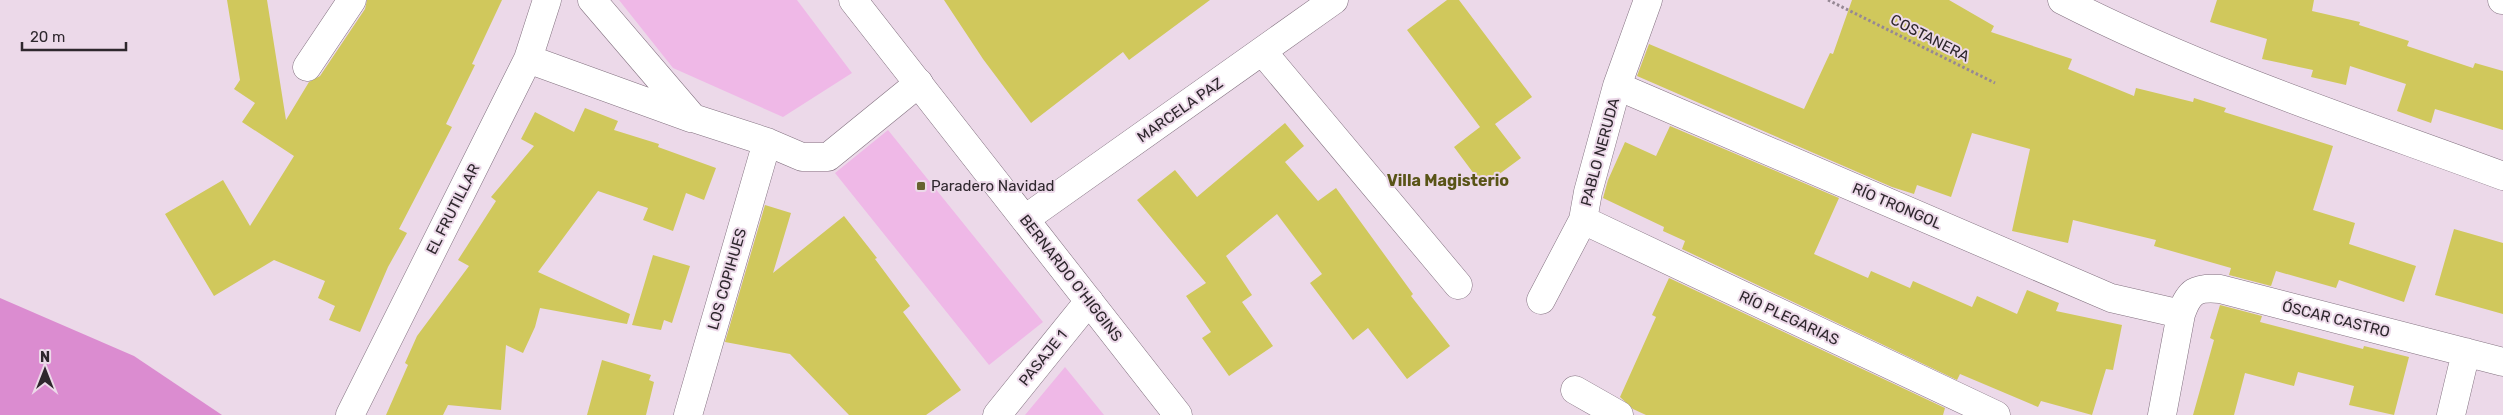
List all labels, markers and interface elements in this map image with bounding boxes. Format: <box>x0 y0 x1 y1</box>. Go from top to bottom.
street label: COSTANERA <box>1887 10 1973 66</box>
scale bar <box>22 20 126 52</box>
text: 20 m <box>30 28 65 46</box>
street label: MARCELA PAZ <box>1134 74 1226 146</box>
street label: PABLO NERUDA <box>1577 96 1623 208</box>
street label: EL FRUTILLAR <box>422 160 484 257</box>
district label: Villa Magisterio <box>1387 171 1509 190</box>
place label: Paradero Navidad <box>931 177 1054 195</box>
street label: RÍO TRONGOL <box>1850 179 1945 233</box>
marker: Paradero Navidad <box>915 180 927 192</box>
street label: BERNARDO O'HIGGINS <box>1016 211 1126 345</box>
street label: LOS COPIHUES <box>704 226 750 332</box>
street label: RÍO PLEGARIAS <box>1736 287 1842 349</box>
street label: ÓSCAR CASTRO <box>2280 297 2392 341</box>
street label: PASAJE 1 <box>1015 326 1071 390</box>
north arrow <box>20 345 70 395</box>
text: N <box>40 349 50 366</box>

